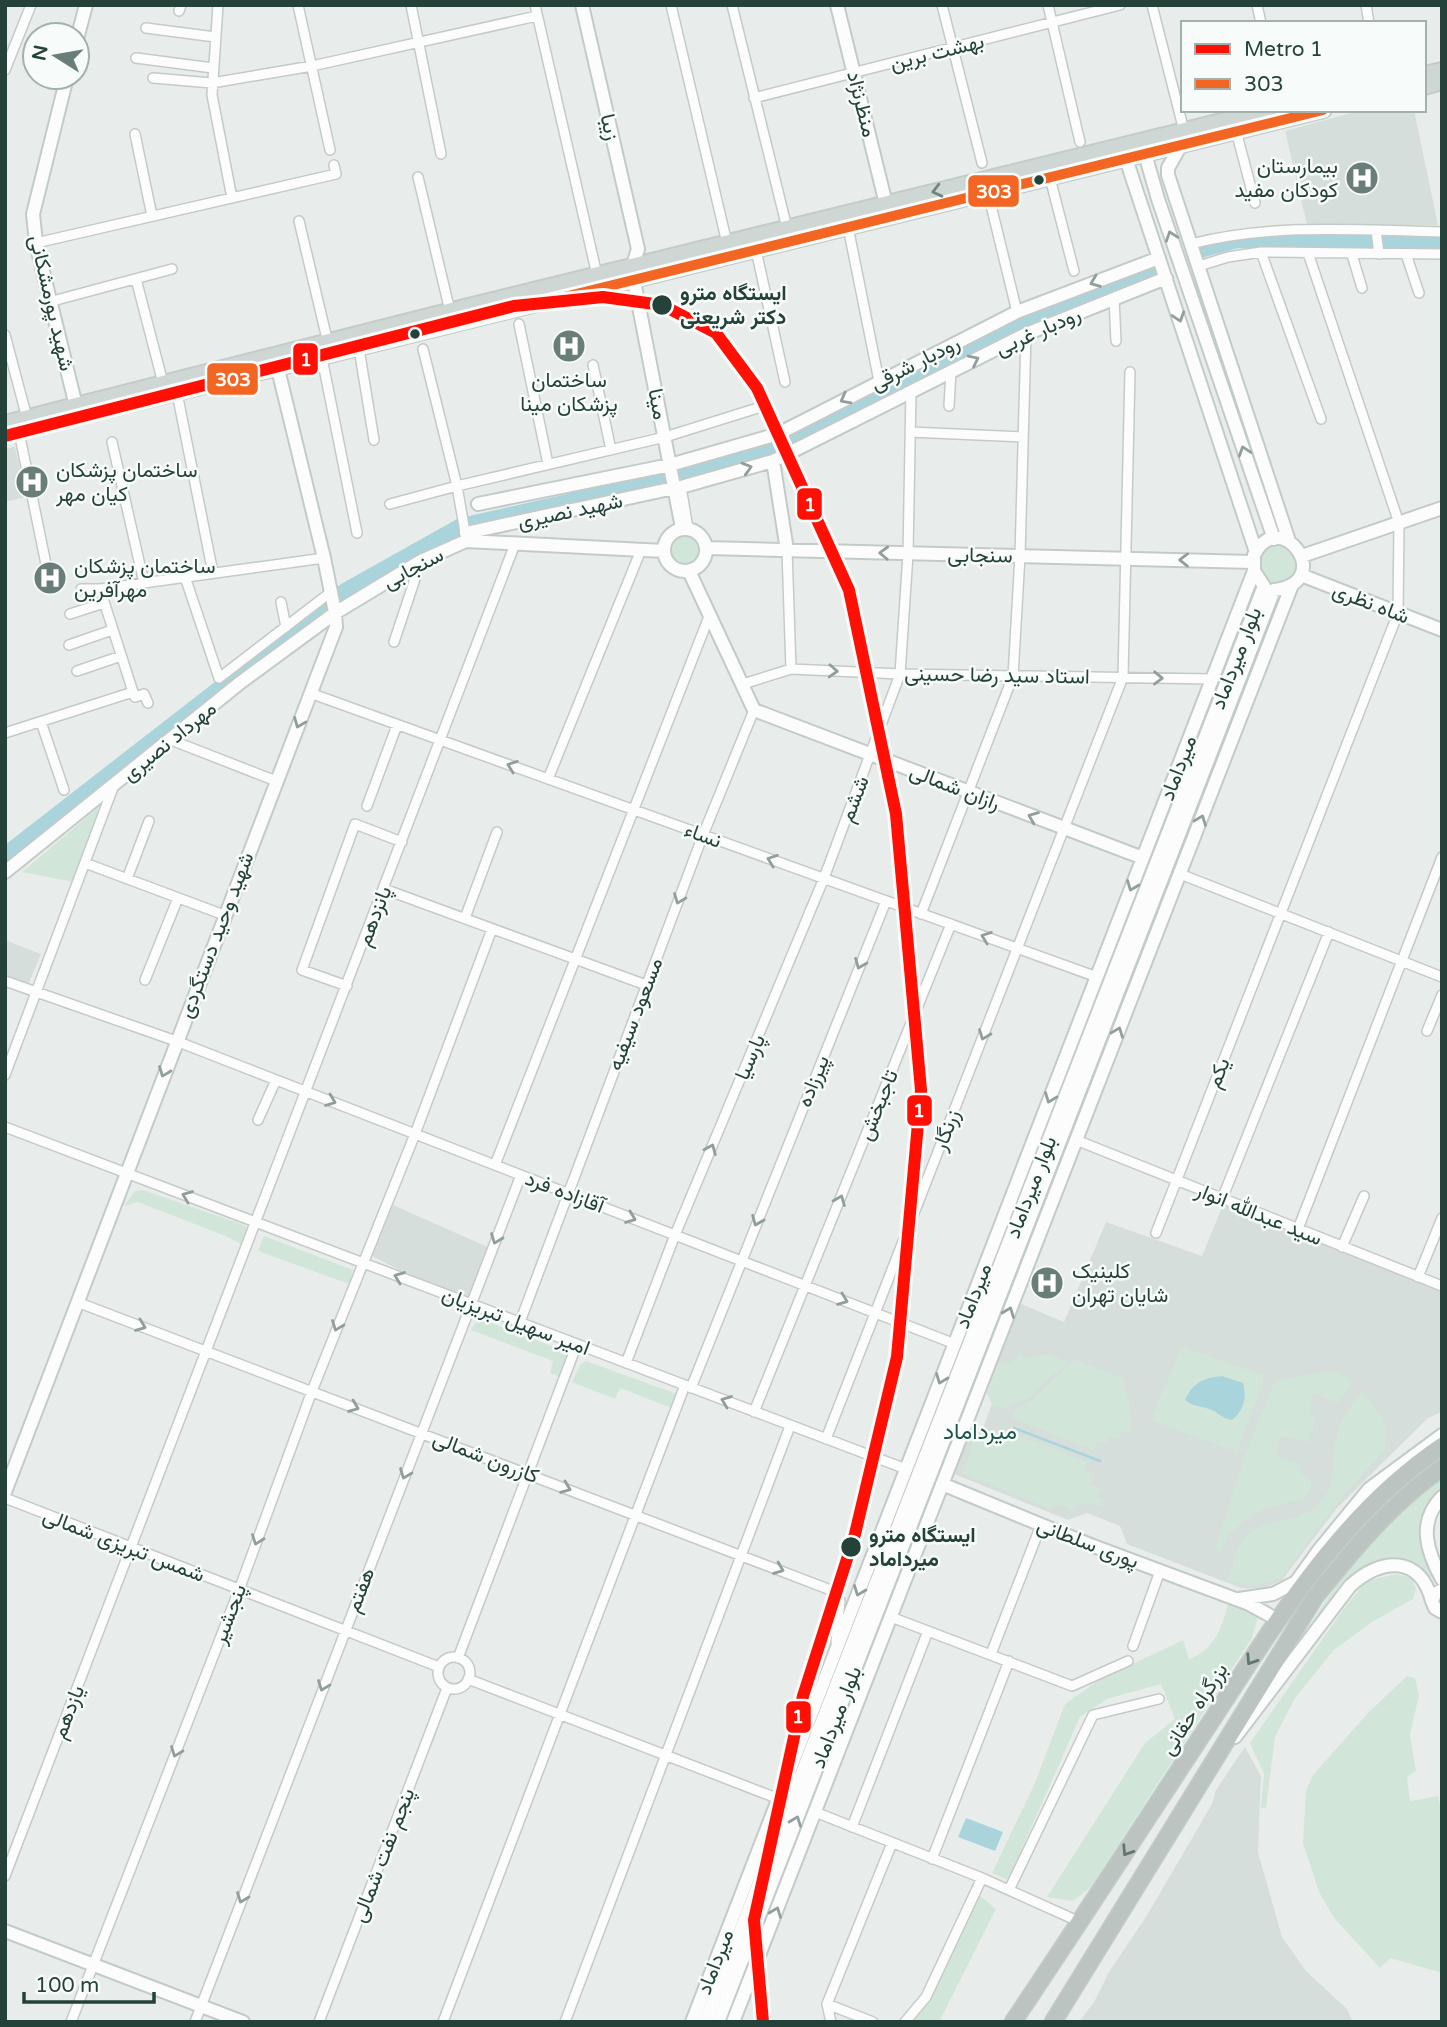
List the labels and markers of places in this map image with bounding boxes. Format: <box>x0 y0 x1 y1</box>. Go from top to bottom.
place label: بیمارستان کودکان مفید <box>1235 154 1338 203</box>
hospital icon: بیمارستان کودکان مفید <box>1343 159 1381 197</box>
unlabelled marker <box>1032 173 1046 187</box>
place label: ایستگاه مترو دکتر شریعتی <box>680 281 787 330</box>
marker: ایستگاه مترو دکتر شریعتی <box>650 293 674 317</box>
unlabelled marker <box>408 327 422 341</box>
hospital icon: ساختمان پزشكان مينا <box>550 327 588 365</box>
place label: ساختمان پزشكان مينا <box>520 368 618 418</box>
place label: ساختمان پزشکان کیان مهر <box>55 458 198 507</box>
hospital icon: ساختمان پزشکان کیان مهر <box>13 463 51 501</box>
place label: ساختمان پزشکان مهرآفرین <box>74 554 216 603</box>
hospital icon: ساختمان پزشکان مهرآفرین <box>31 559 69 597</box>
place label: کلینیک شایان تهران <box>1072 1259 1168 1308</box>
hospital icon: کلینیک شایان تهران <box>1028 1264 1066 1302</box>
place label: ایستگاه مترو میرداماد <box>869 1523 976 1572</box>
marker: ایستگاه مترو میرداماد <box>839 1535 863 1559</box>

